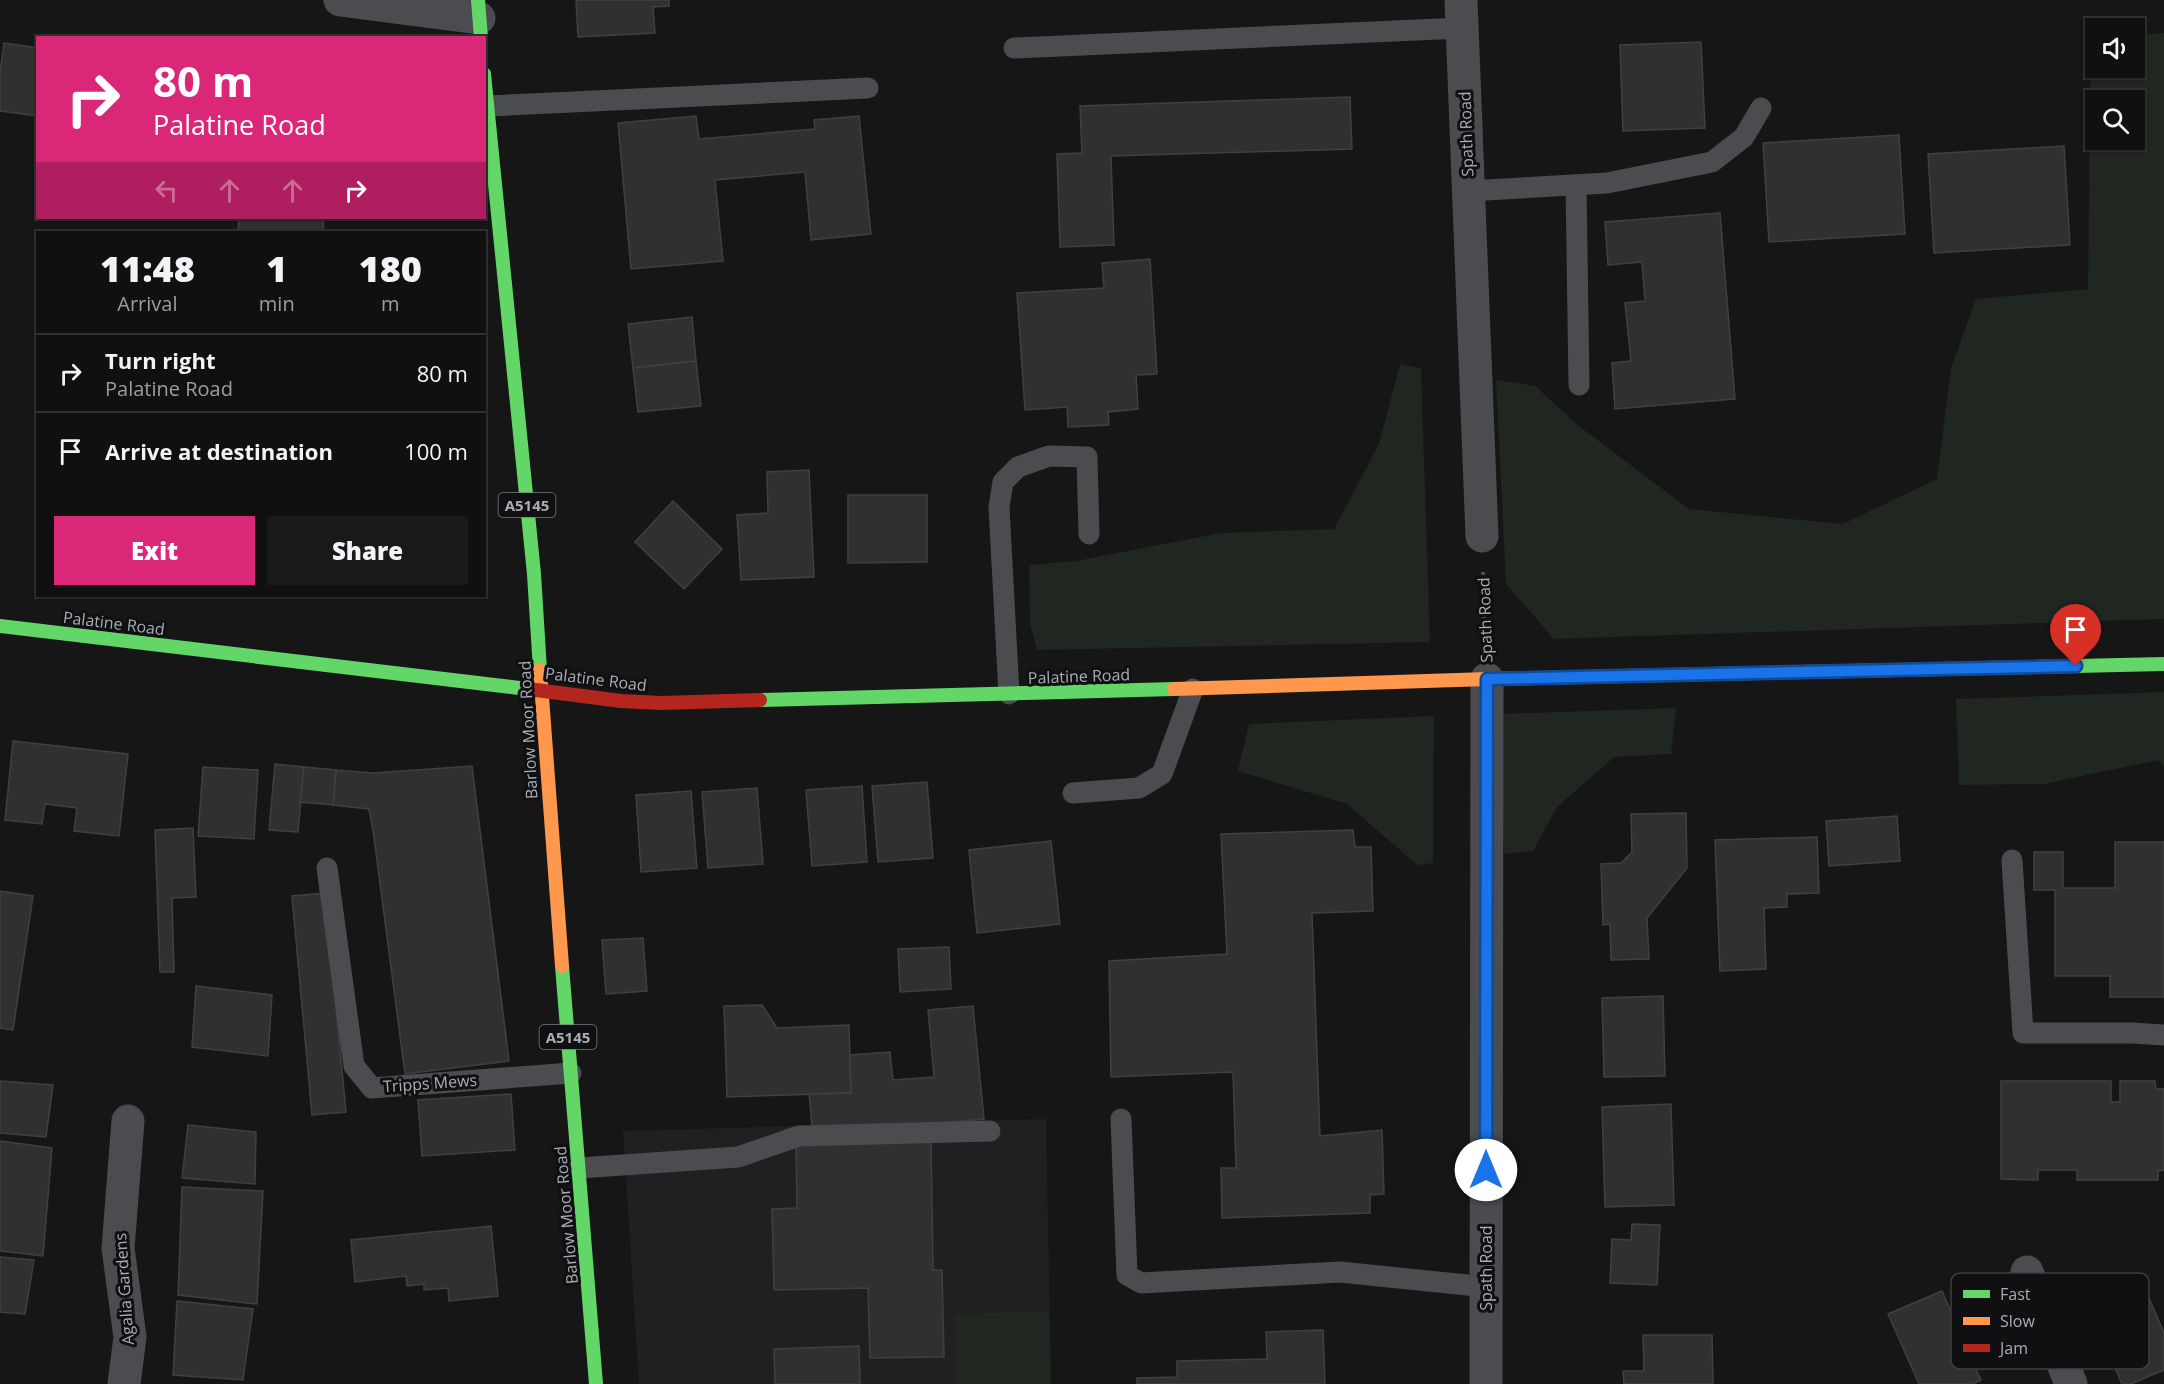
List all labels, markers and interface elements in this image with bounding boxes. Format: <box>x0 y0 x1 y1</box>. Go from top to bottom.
map controls <box>2085 18 2145 150</box>
button: sound <box>2085 18 2145 78</box>
text: 80 m <box>153 52 253 109</box>
icon: right <box>54 60 132 138</box>
button: search <box>2085 90 2145 150</box>
street label: Spath Road <box>1454 91 1478 177</box>
text: Palatine Road <box>153 106 326 143</box>
icon: left <box>150 174 183 207</box>
icon: ahead <box>213 174 246 207</box>
icon: ahead <box>276 174 309 207</box>
icon: right <box>339 174 372 207</box>
text: 11:48 <box>100 244 195 293</box>
text: 1 <box>266 244 287 293</box>
text: 180 <box>359 244 422 293</box>
text: Arrival <box>117 290 178 317</box>
text: min <box>259 290 295 317</box>
text: m <box>381 290 400 317</box>
text: Turn right <box>105 345 216 375</box>
icon: right <box>54 357 87 390</box>
text: 80 m <box>417 358 468 388</box>
text: Palatine Road <box>105 375 233 402</box>
icon: arrive <box>54 435 87 468</box>
text: Arrive at destination <box>105 436 333 466</box>
text: 100 m <box>404 436 468 466</box>
road number: A5145 <box>498 493 556 517</box>
button: Exit <box>54 516 255 585</box>
button: Share <box>267 516 468 585</box>
street label: Spath Road <box>1473 577 1497 663</box>
pin <box>2050 604 2101 666</box>
street label: Palatine Road <box>62 606 166 640</box>
icon: arrive <box>2059 613 2092 646</box>
street label: Barlow Moor Road <box>513 660 543 800</box>
street label: Palatine Road <box>544 662 648 696</box>
street label: Palatine Road <box>1027 663 1131 689</box>
road number: A5145 <box>540 1025 596 1049</box>
street label: Tripps Mews <box>382 1069 478 1097</box>
position arrow <box>1454 1138 1518 1202</box>
street label: Barlow Moor Road <box>549 1145 583 1285</box>
street label: Spath Road <box>1475 1225 1497 1311</box>
street label: Agalia Gardens <box>109 1232 139 1346</box>
legend <box>1951 1273 2149 1369</box>
text: Fast <box>2000 1283 2031 1305</box>
text: Slow <box>2000 1310 2035 1332</box>
text: Jam <box>1998 1337 2028 1359</box>

